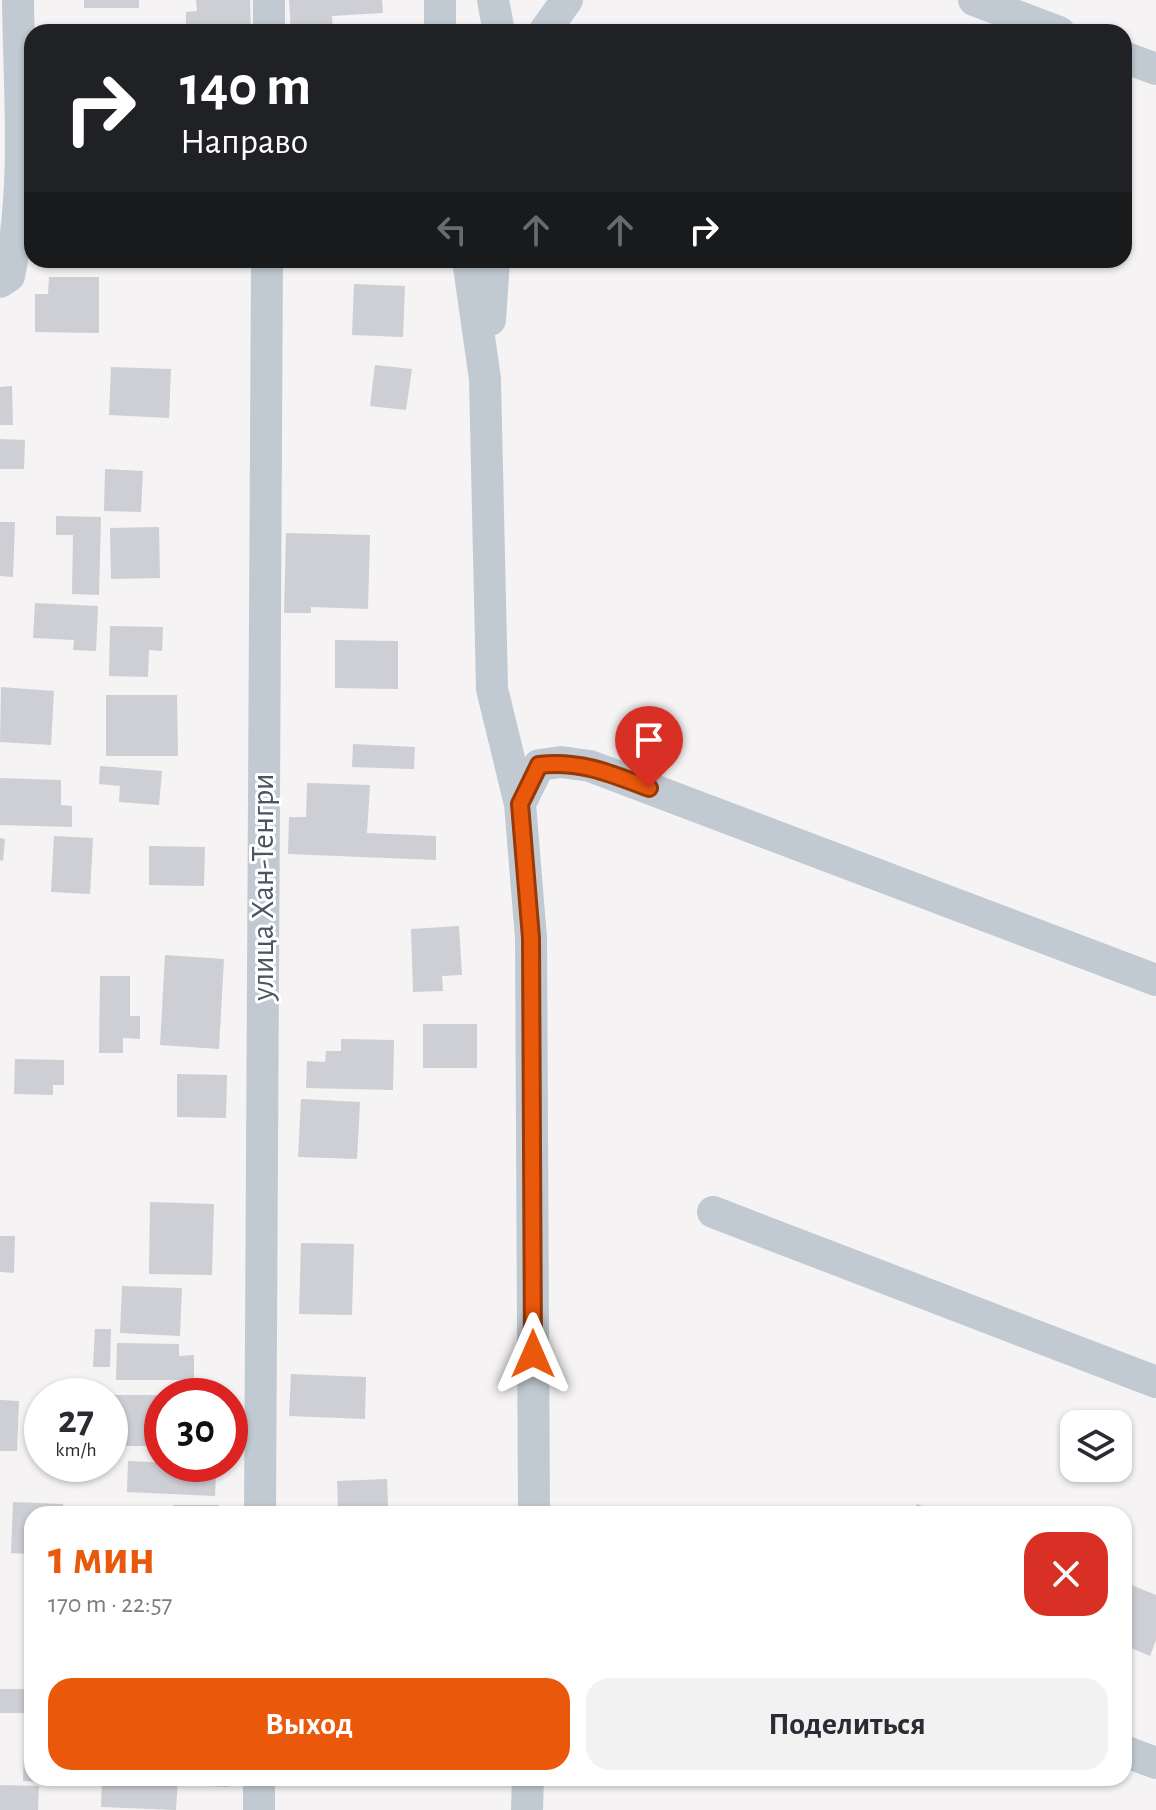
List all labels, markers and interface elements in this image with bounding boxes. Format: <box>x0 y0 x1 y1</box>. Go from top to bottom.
icon: right <box>48 56 152 160</box>
text: 140 m <box>180 59 311 115</box>
text: Направо <box>180 124 308 160</box>
icon: left <box>430 208 474 252</box>
icon: ahead <box>514 208 558 252</box>
icon: ahead <box>598 208 642 252</box>
icon: right <box>682 208 726 252</box>
pin <box>615 706 683 788</box>
icon: arrive <box>627 718 671 762</box>
street label: улица Хан-Тенгри <box>247 773 279 1002</box>
position arrow <box>491 1312 575 1396</box>
speed limit sign: 30 <box>144 1378 248 1482</box>
text: 27 <box>58 1400 94 1440</box>
map controls <box>1060 1410 1132 1482</box>
button: layers <box>1060 1410 1132 1482</box>
text: km/h <box>55 1440 97 1460</box>
button: close <box>1024 1532 1108 1616</box>
text: 1 мин <box>48 1535 155 1583</box>
text: 170 m · 22:57 <box>48 1591 172 1617</box>
button: Выход <box>48 1678 570 1770</box>
button: Поделиться <box>586 1678 1108 1770</box>

